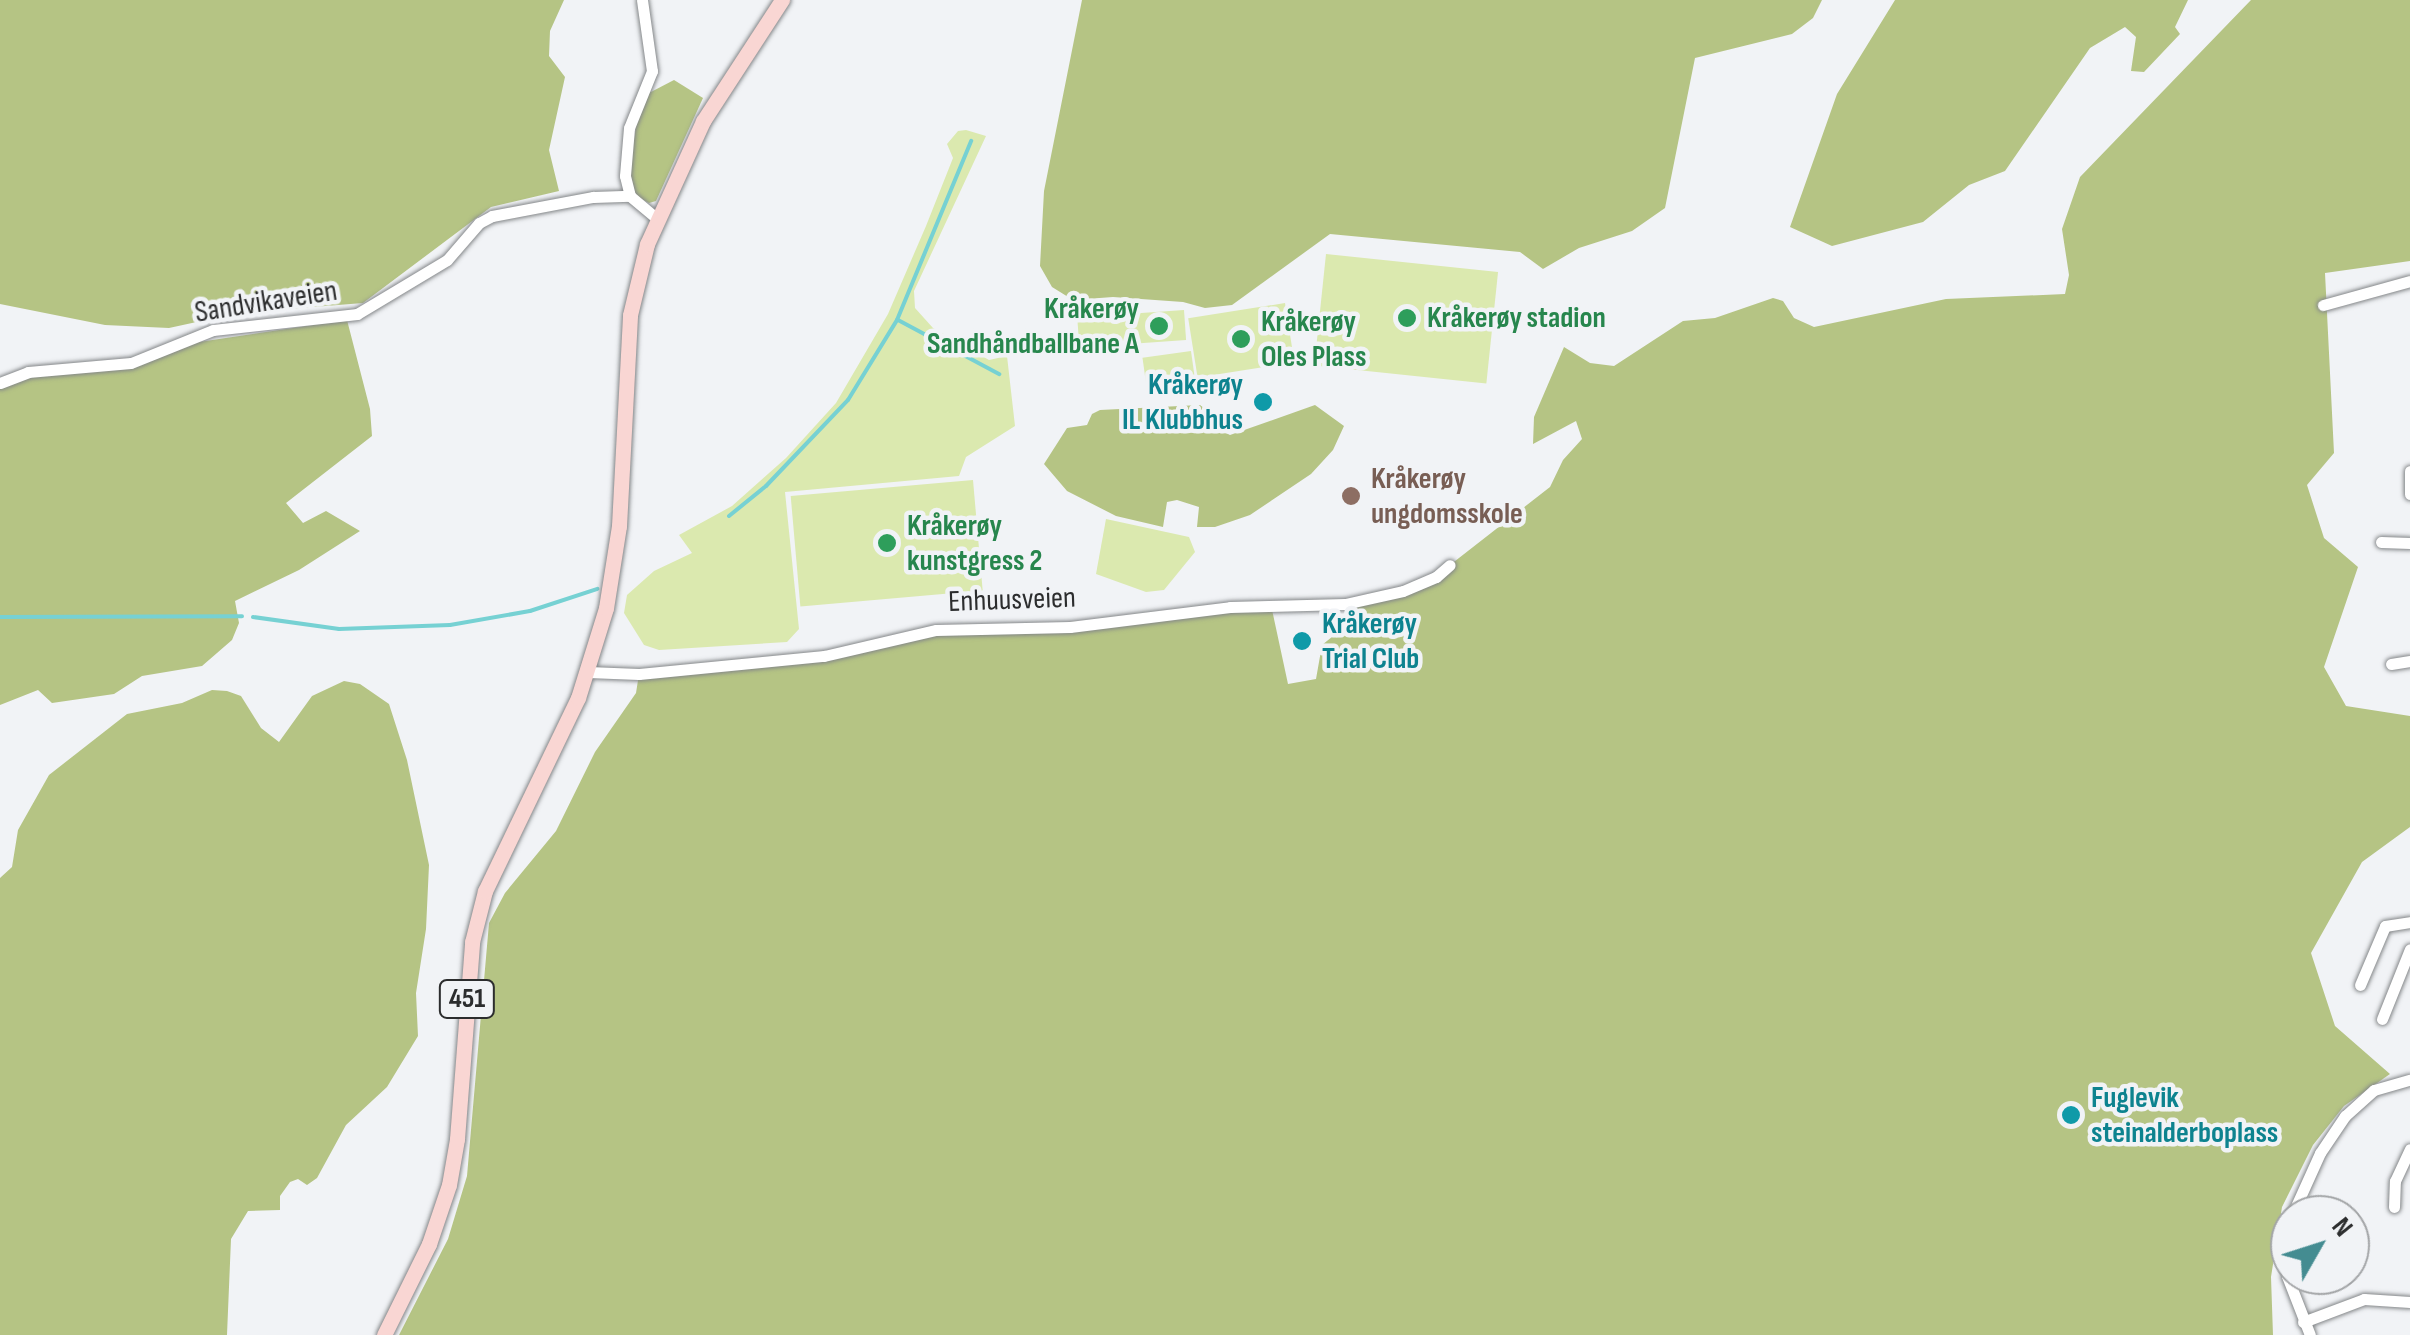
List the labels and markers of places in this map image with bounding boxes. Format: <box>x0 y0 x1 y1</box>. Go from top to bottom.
place label: Kråkerøy Sandhåndballbane A <box>927 291 1139 362</box>
place label: Kråkerøy stadion <box>1427 300 1606 336</box>
place label: Kråkerøy Oles Plass <box>1261 304 1366 374</box>
marker: Kråkerøy stadion <box>1396 307 1418 329</box>
marker: Kråkerøy Sandhåndballbane A <box>1148 315 1170 337</box>
marker: Kråkerøy Oles Plass <box>1230 328 1252 350</box>
place label: Kråkerøy IL Klubbhus <box>1122 367 1243 438</box>
marker: Kråkerøy IL Klubbhus <box>1252 391 1274 413</box>
place label: Kråkerøy ungdomsskole <box>1371 461 1523 532</box>
marker: Kråkerøy ungdomsskole <box>1340 485 1362 507</box>
place label: Kråkerøy kunstgress 2 <box>907 508 1042 578</box>
marker: Kråkerøy kunstgress 2 <box>876 532 898 554</box>
place label: Kråkerøy Trial Club <box>1322 606 1419 676</box>
marker: Kråkerøy Trial Club <box>1291 630 1313 652</box>
place label: Fuglevik steinalderboplass <box>2091 1080 2278 1150</box>
marker: Fuglevik steinalderboplass <box>2060 1104 2082 1126</box>

